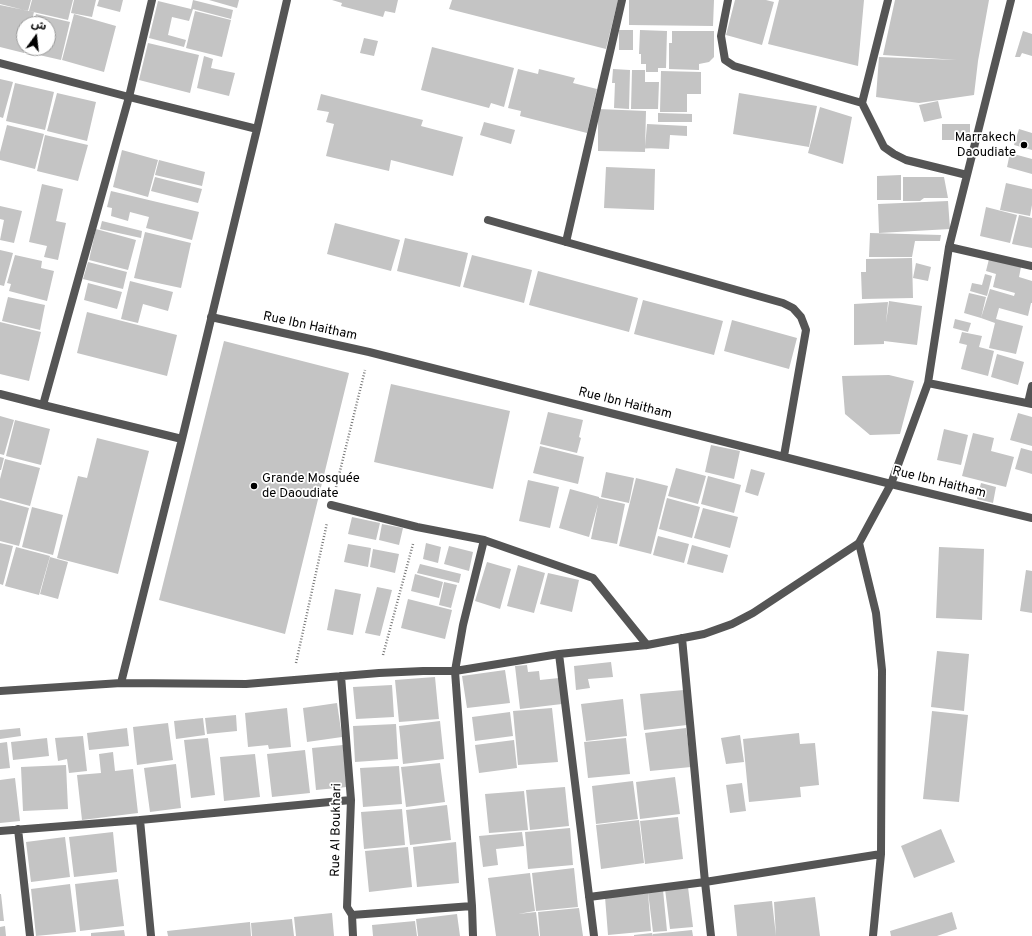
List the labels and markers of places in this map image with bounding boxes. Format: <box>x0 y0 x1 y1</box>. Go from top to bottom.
place label: Marrakech Daoudiate <box>955 130 1016 161</box>
marker: Marrakech Daoudiate <box>1019 140 1029 150</box>
place label: Grande Mosquée de Daoudiate <box>262 471 360 502</box>
marker: Grande Mosquée de Daoudiate <box>249 481 259 491</box>

